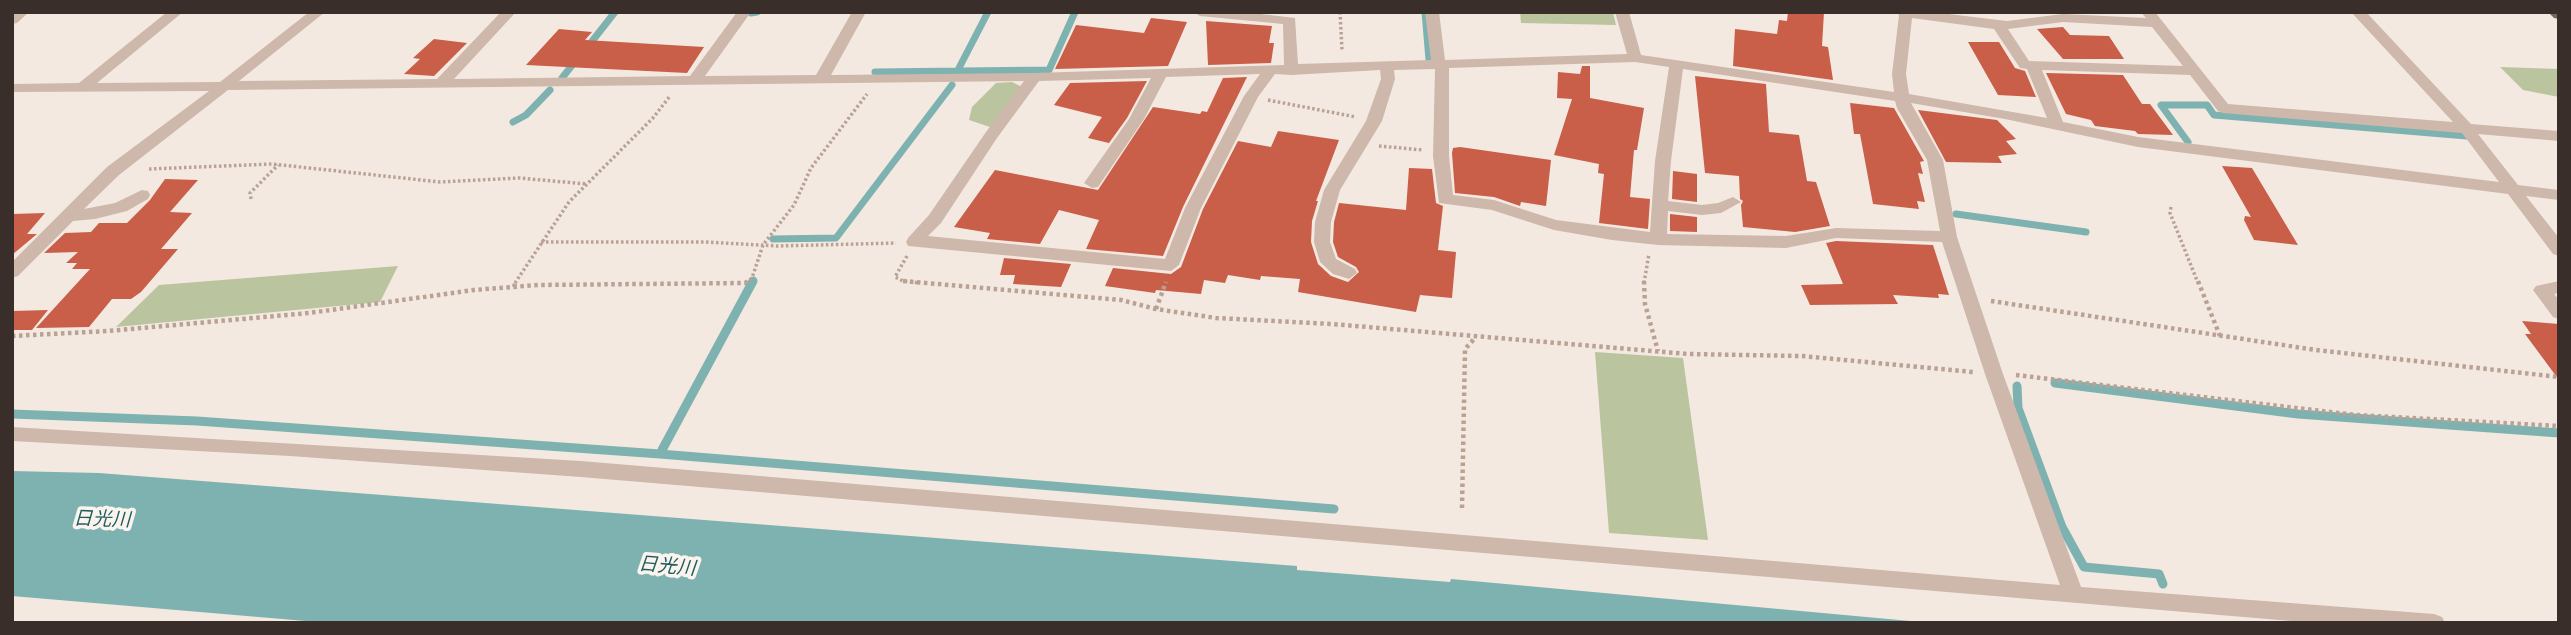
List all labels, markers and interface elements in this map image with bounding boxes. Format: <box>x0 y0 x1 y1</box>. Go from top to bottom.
water label: 日光川 <box>73 507 131 531</box>
water label: 日光川 <box>638 552 696 580</box>

